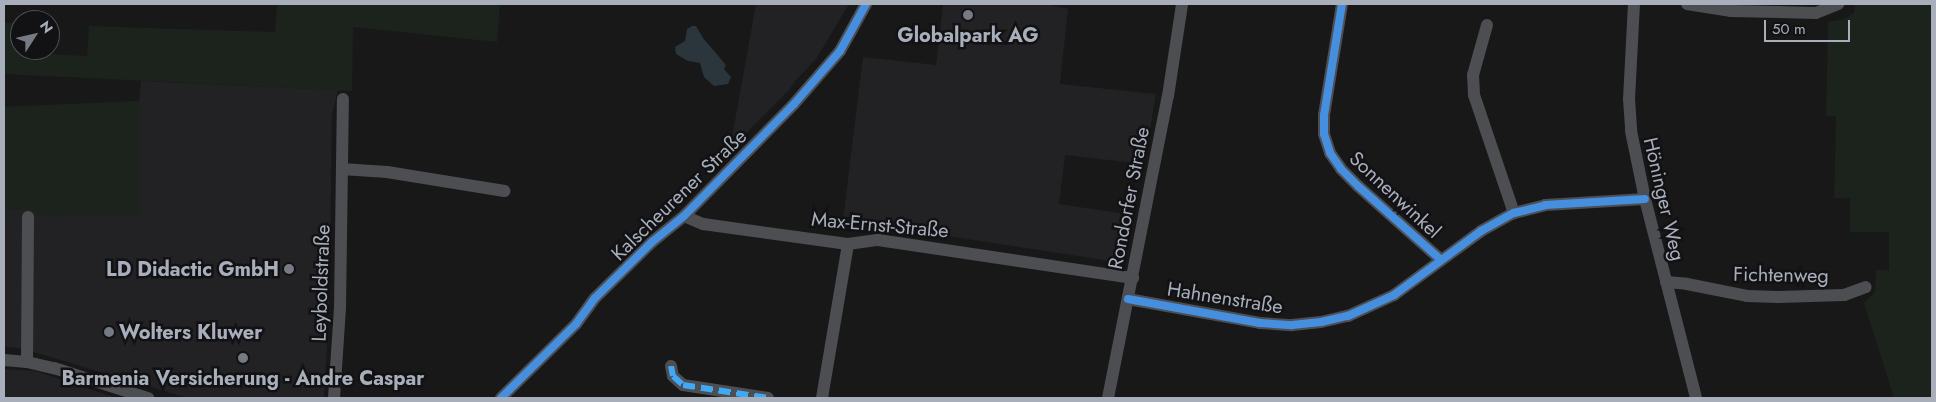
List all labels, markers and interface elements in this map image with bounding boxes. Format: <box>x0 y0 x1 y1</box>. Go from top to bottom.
marker: Globalpark AG <box>962 9 974 21</box>
north arrow <box>10 10 60 60</box>
scale bar <box>1766 10 1852 42</box>
text: N <box>35 17 58 37</box>
text: 50 m <box>1772 18 1806 40</box>
place label: Globalpark AG <box>897 23 1039 47</box>
street label: Kalscheurener Straße <box>606 124 752 266</box>
street label: Rondorfer Straße <box>1103 125 1155 271</box>
street label: Höninger Weg <box>1638 135 1690 263</box>
street label: Sonnenwinkel <box>1344 147 1446 243</box>
street label: Max-Ernst-Straße <box>810 207 950 243</box>
street label: Leyboldstraße <box>307 224 335 342</box>
place label: LD Didactic GmbH <box>106 257 279 281</box>
street label: Fichtenweg <box>1733 262 1829 288</box>
marker: LD Didactic GmbH <box>283 263 295 275</box>
street label: Hahnenstraße <box>1166 277 1284 319</box>
place label: Wolters Kluwer <box>119 320 263 344</box>
marker: Wolters Kluwer <box>103 326 115 338</box>
marker: Barmenia Versicherung - Andre Caspar <box>237 352 249 364</box>
place label: Barmenia Versicherung - Andre Caspar <box>61 366 425 390</box>

